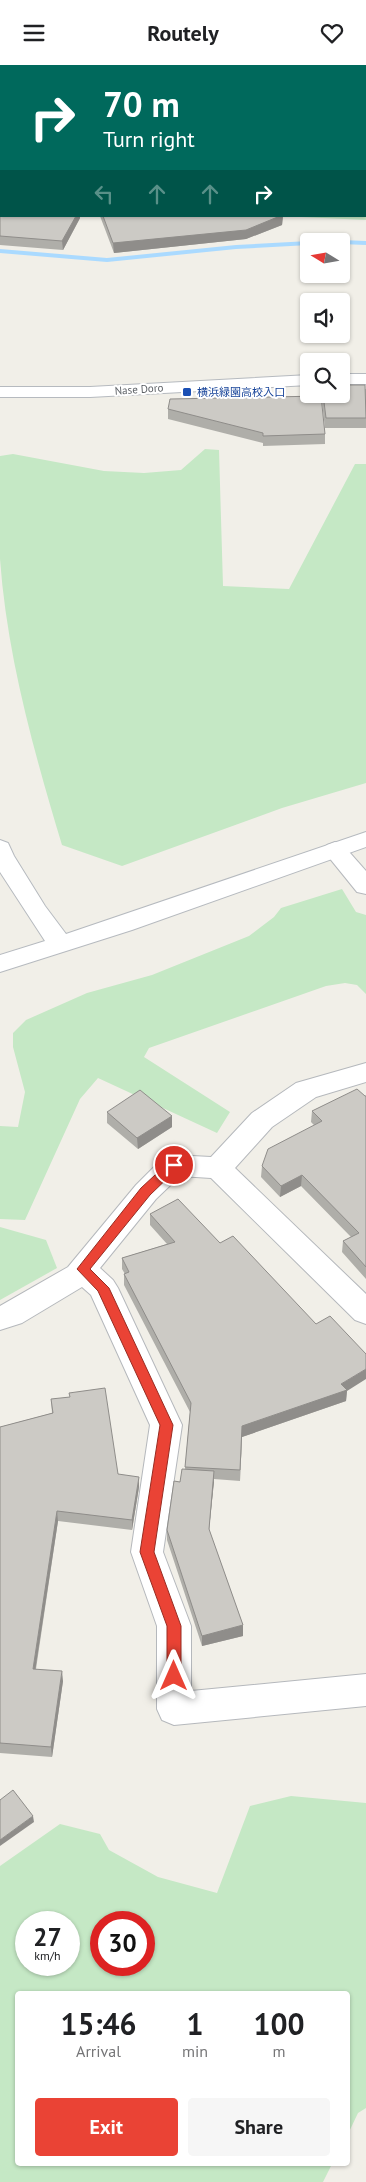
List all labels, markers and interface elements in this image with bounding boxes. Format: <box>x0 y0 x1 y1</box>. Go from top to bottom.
icon: menu <box>20 19 48 47</box>
text: Routely <box>147 19 219 47</box>
icon: heart <box>318 19 346 47</box>
text: 70 m <box>103 81 180 127</box>
icon: right <box>20 85 85 150</box>
text: Turn right <box>103 125 195 153</box>
icon: left <box>90 180 118 208</box>
icon: ahead <box>143 180 171 208</box>
icon: ahead <box>196 180 224 208</box>
icon: right <box>249 180 277 208</box>
north arrow <box>300 233 350 283</box>
map controls <box>300 233 350 403</box>
button: sound <box>300 293 350 343</box>
button: search <box>300 353 350 403</box>
street label: Nase Doro <box>114 380 164 398</box>
place label: 横浜緑園高校入口 <box>197 385 285 399</box>
marker: 横浜緑園高校入口 <box>181 386 193 398</box>
pin <box>153 1144 195 1186</box>
icon: arrive <box>160 1151 188 1179</box>
position arrow <box>147 1649 199 1701</box>
speed limit sign: 30 <box>90 1911 155 1976</box>
text: 27 <box>33 1921 62 1953</box>
text: km/h <box>34 1948 61 1963</box>
text: 15:46 <box>60 2004 137 2043</box>
text: 1 <box>187 2004 204 2043</box>
text: 100 <box>253 2004 305 2043</box>
text: Arrival <box>76 2041 121 2061</box>
text: min <box>182 2041 208 2061</box>
text: m <box>273 2041 286 2061</box>
button: Exit <box>35 2098 178 2156</box>
button: Share <box>188 2098 330 2156</box>

